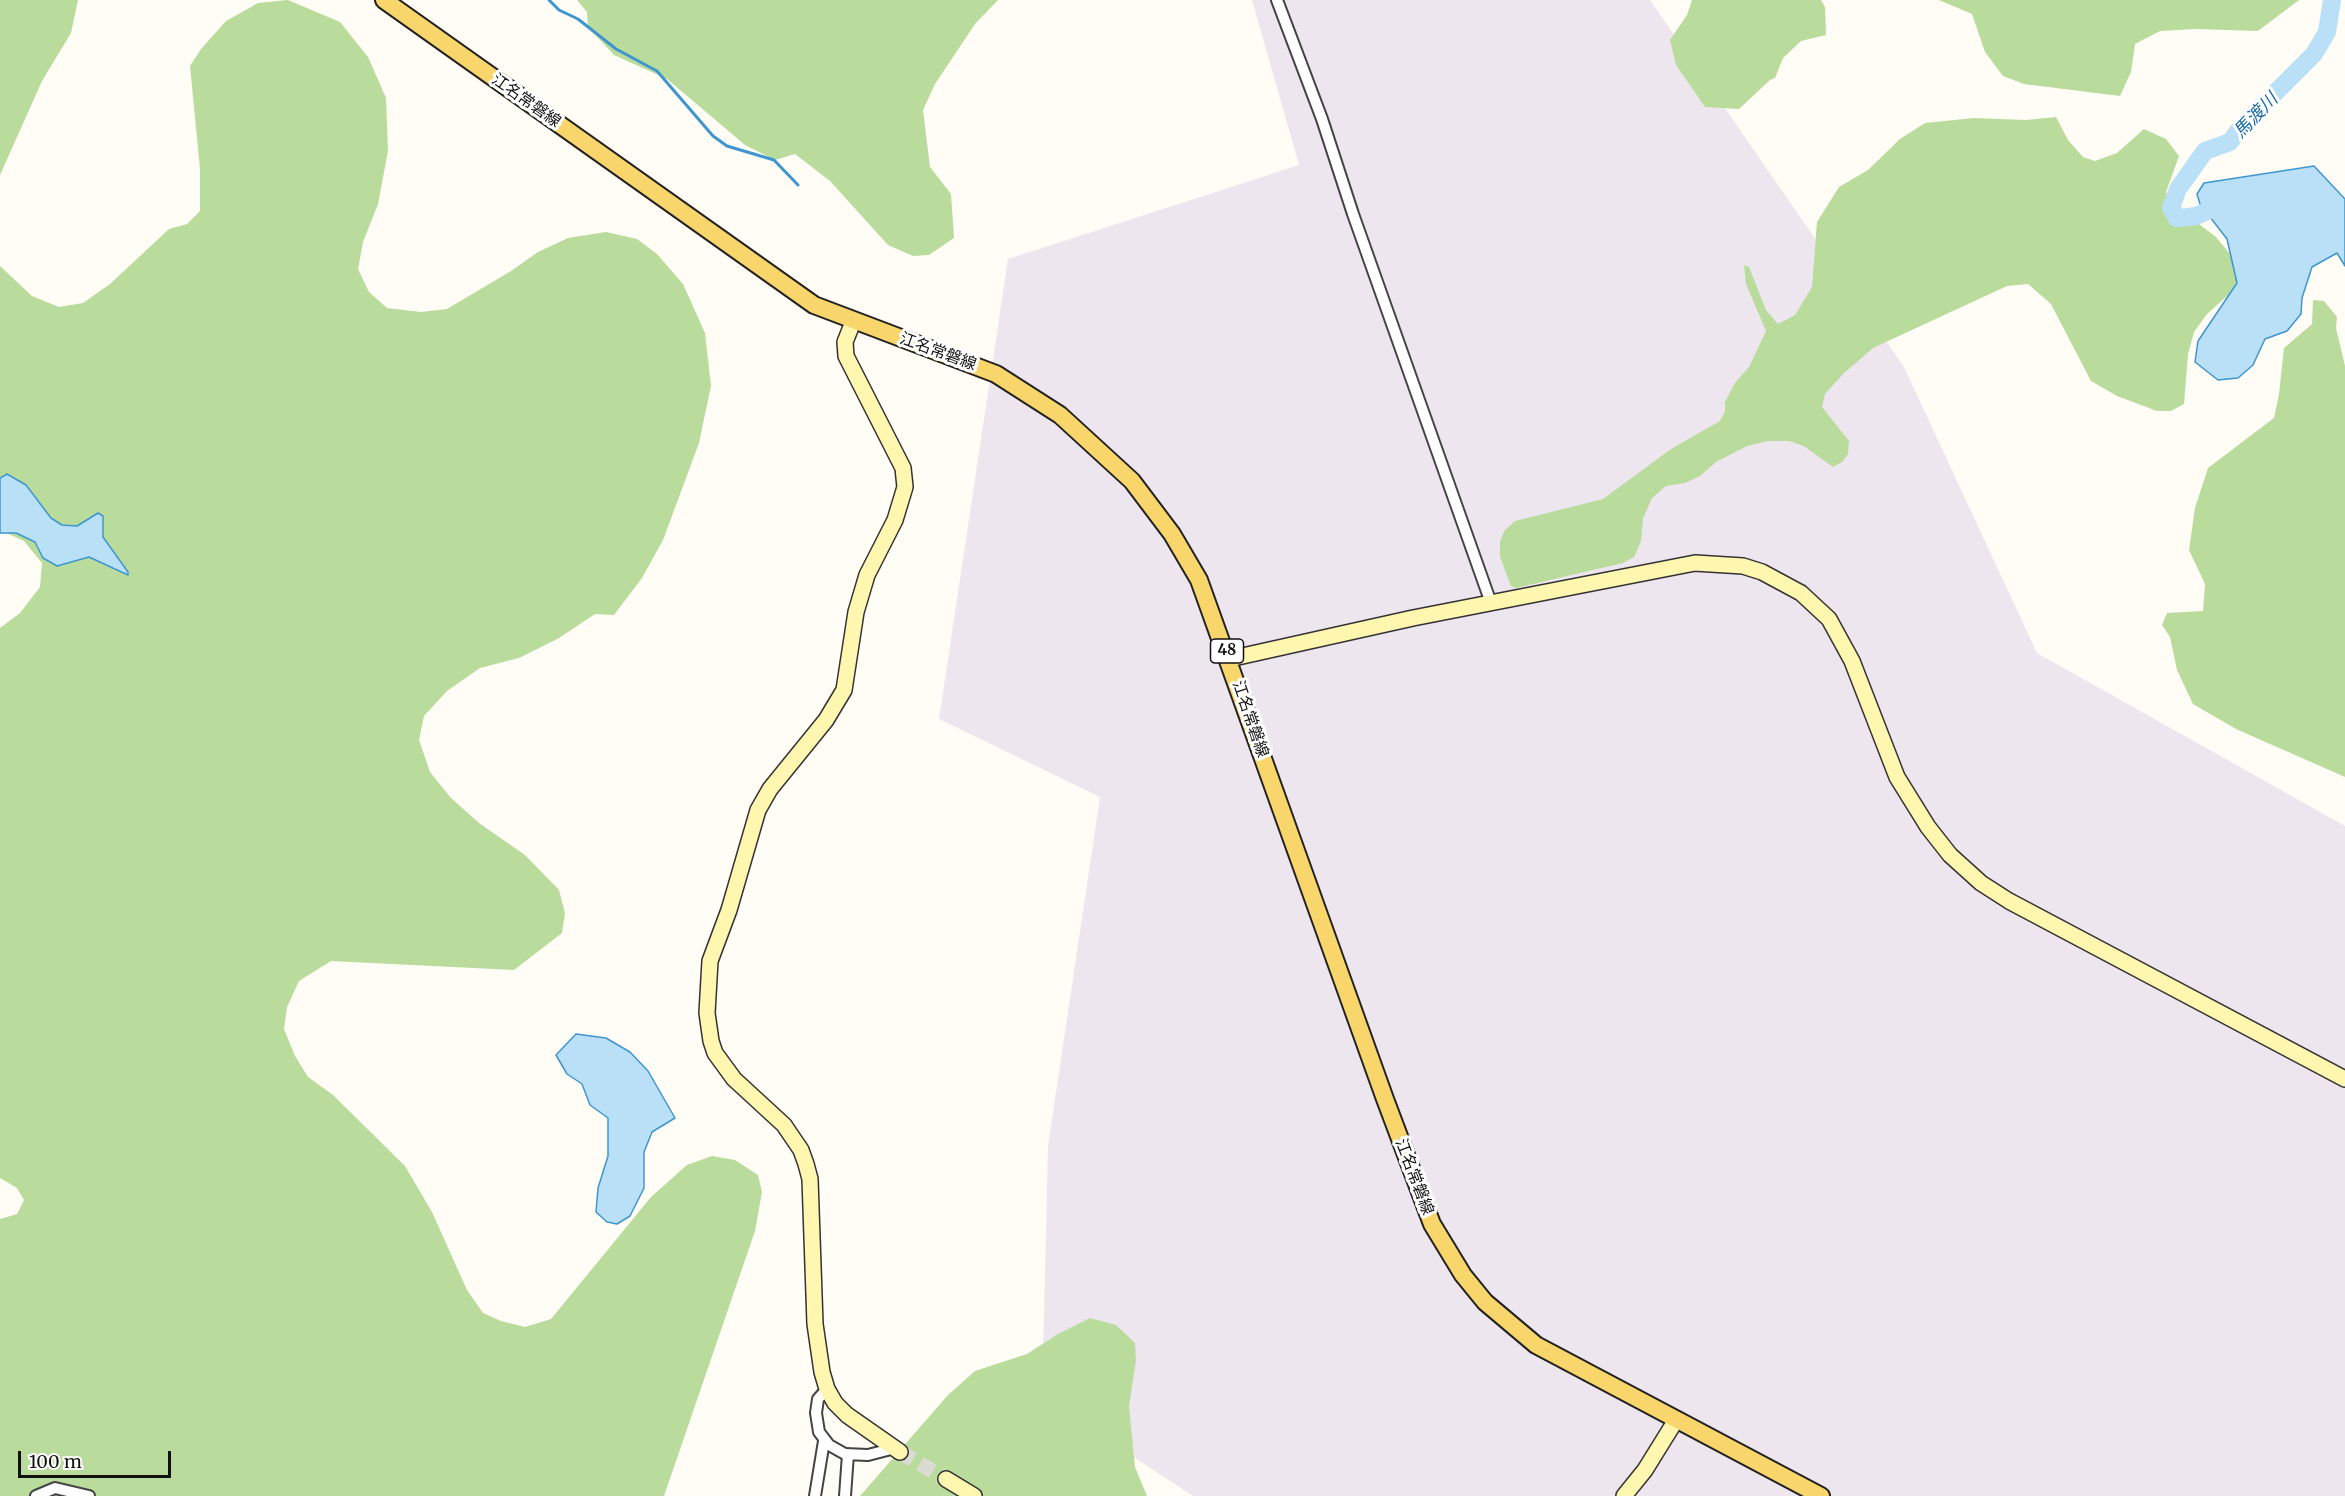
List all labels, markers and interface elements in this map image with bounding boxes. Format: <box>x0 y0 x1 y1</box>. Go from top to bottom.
street label: 江名常磐線 <box>488 70 564 132</box>
water label: 馬渡川 <box>2229 89 2283 143</box>
street label: 江名常磐線 <box>897 329 979 375</box>
road number: 48 <box>1210 639 1244 663</box>
street label: 江名常磐線 <box>1228 678 1272 760</box>
street label: 江名常磐線 <box>1391 1136 1437 1218</box>
scale bar <box>21 1439 174 1477</box>
text: 100 m <box>29 1450 82 1473</box>

